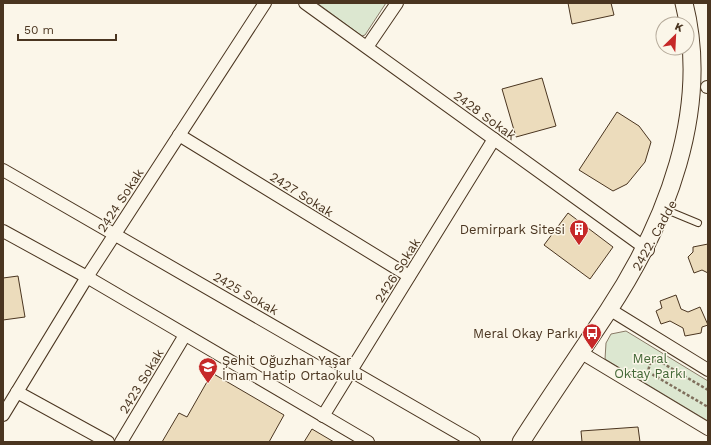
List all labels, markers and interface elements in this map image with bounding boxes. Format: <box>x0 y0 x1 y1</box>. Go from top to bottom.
scale bar <box>18 16 116 42</box>
north arrow <box>655 16 695 56</box>
text: K <box>673 20 685 35</box>
text: 50 m <box>24 23 54 37</box>
street label: 2428 Sokak <box>451 88 519 143</box>
street label: 2424 Sokak <box>94 165 147 235</box>
street label: 2427 Sokak <box>267 169 337 220</box>
street label: 2422. Cadde <box>629 197 680 273</box>
building icon: Demirpark Sitesi <box>568 218 590 246</box>
place label: Demirpark Sitesi <box>460 222 565 237</box>
street label: 2426 Sokak <box>372 235 423 305</box>
street label: 2425 Sokak <box>210 269 282 318</box>
bus stop icon: Meral Okay Parkı <box>581 322 603 350</box>
place label: Meral Okay Parkı <box>473 326 578 341</box>
street label: 2423 Sokak <box>116 346 167 416</box>
park label: Meral Oktay Parkı <box>614 351 686 381</box>
place label: Şehit Oğuzhan Yaşar İmam Hatip Ortaokulu <box>222 353 363 383</box>
school or university icon: Şehit Oğuzhan Yaşar İmam Hatip Ortaokulu <box>197 356 219 384</box>

